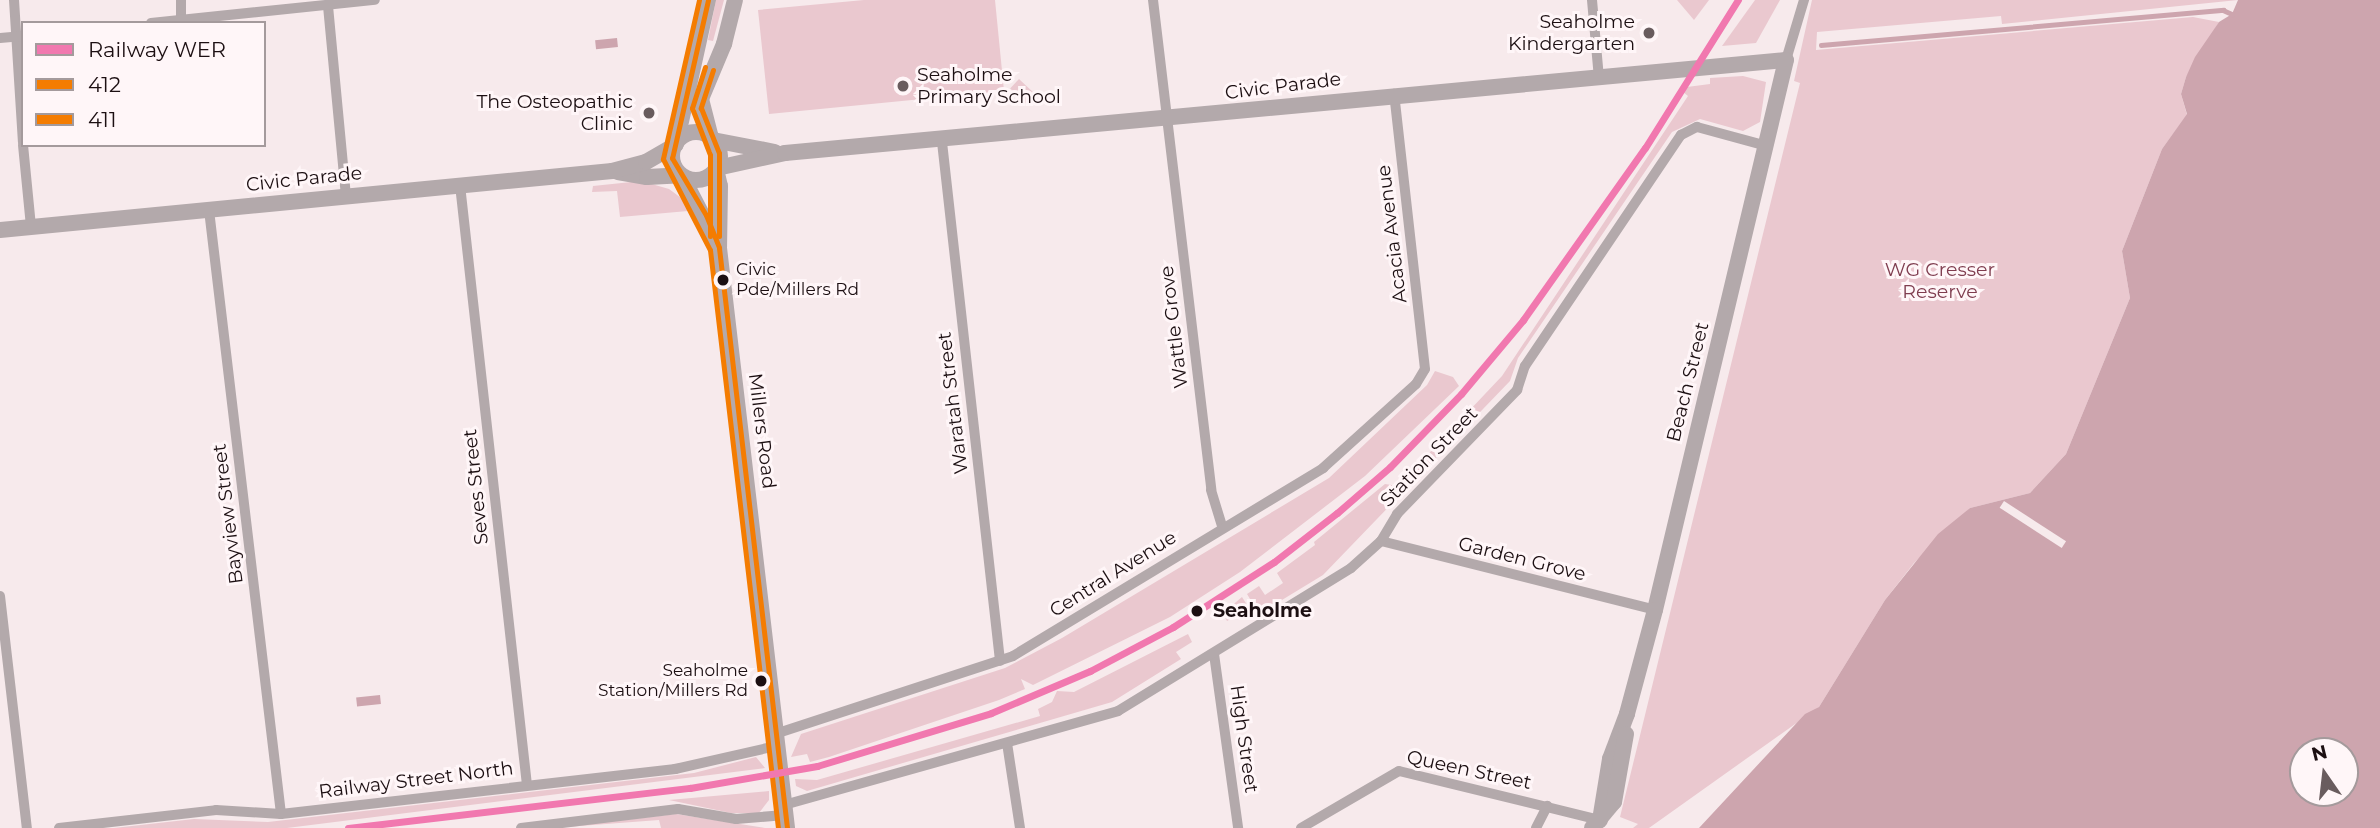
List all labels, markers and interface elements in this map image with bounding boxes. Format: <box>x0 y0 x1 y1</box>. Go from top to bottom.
place label: Seaholme Kindergarten <box>1508 11 1635 55</box>
legend <box>21 21 266 147</box>
marker: Seaholme Kindergarten <box>1641 25 1657 41</box>
text: Railway WER <box>88 37 226 62</box>
place label: Seaholme Primary School <box>917 64 1061 108</box>
street label: Civic Parade <box>1224 68 1342 104</box>
text: 412 <box>88 72 121 97</box>
marker: Seaholme Primary School <box>895 78 911 94</box>
place label: The Osteopathic Clinic <box>476 91 633 135</box>
marker: The Osteopathic Clinic <box>639 103 659 123</box>
text: 411 <box>88 107 117 132</box>
street label: Civic Parade <box>245 162 363 196</box>
street label: Acacia Avenue <box>1372 164 1412 304</box>
park label: WG Cresser Reserve <box>1885 259 1995 303</box>
place label: Civic Pde/Millers Rd <box>736 260 859 300</box>
street label: Wattle Grove <box>1155 264 1193 390</box>
marker: Civic Pde/Millers Rd <box>716 273 730 287</box>
street label: Beach Street <box>1662 320 1714 444</box>
street label: Waratah Street <box>933 331 973 475</box>
street label: Millers Road <box>744 372 780 490</box>
street label: Station Street <box>1376 402 1482 512</box>
street label: Seves Street <box>459 428 493 546</box>
street label: Bayview Street <box>208 443 248 585</box>
street label: Central Avenue <box>1046 526 1180 622</box>
street label: Garden Grove <box>1456 532 1588 586</box>
place label: Seaholme <box>1213 600 1312 622</box>
marker: Seaholme <box>1187 601 1207 621</box>
place label: Seaholme Station/Millers Rd <box>598 661 748 701</box>
marker: Seaholme Station/Millers Rd <box>754 674 768 688</box>
street label: High Street <box>1225 684 1263 794</box>
north arrow <box>2289 737 2359 807</box>
text: N <box>2309 740 2330 766</box>
street label: Queen Street <box>1405 746 1533 794</box>
street label: Railway Street North <box>317 757 515 803</box>

